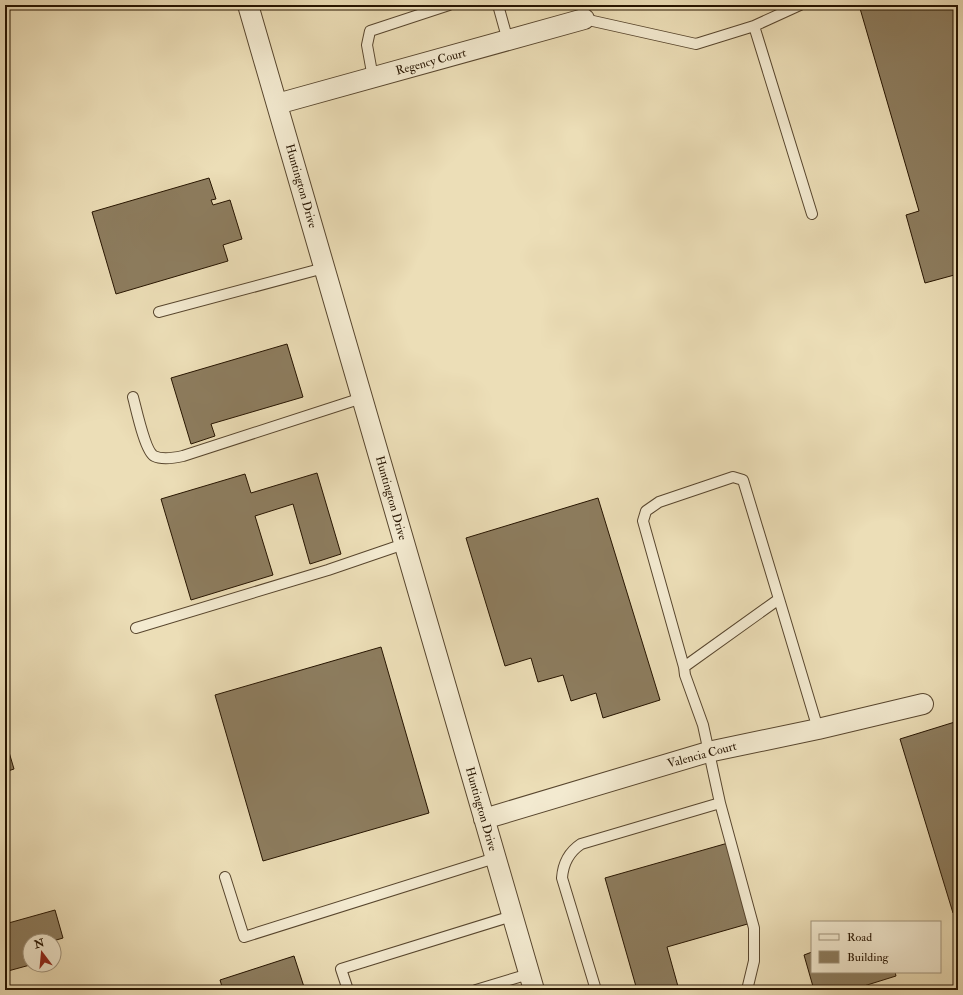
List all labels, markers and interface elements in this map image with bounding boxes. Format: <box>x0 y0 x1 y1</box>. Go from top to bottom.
street label: Regency Court <box>394 45 468 79</box>
street label: Huntington Drive <box>282 142 320 230</box>
street label: Huntington Drive <box>372 454 410 542</box>
street label: Valencia Court <box>666 739 738 771</box>
street label: Huntington Drive <box>462 765 500 853</box>
legend <box>811 921 941 973</box>
text: Road <box>847 930 872 945</box>
north arrow <box>22 933 62 973</box>
text: N <box>32 936 47 952</box>
text: Building <box>847 950 890 965</box>

